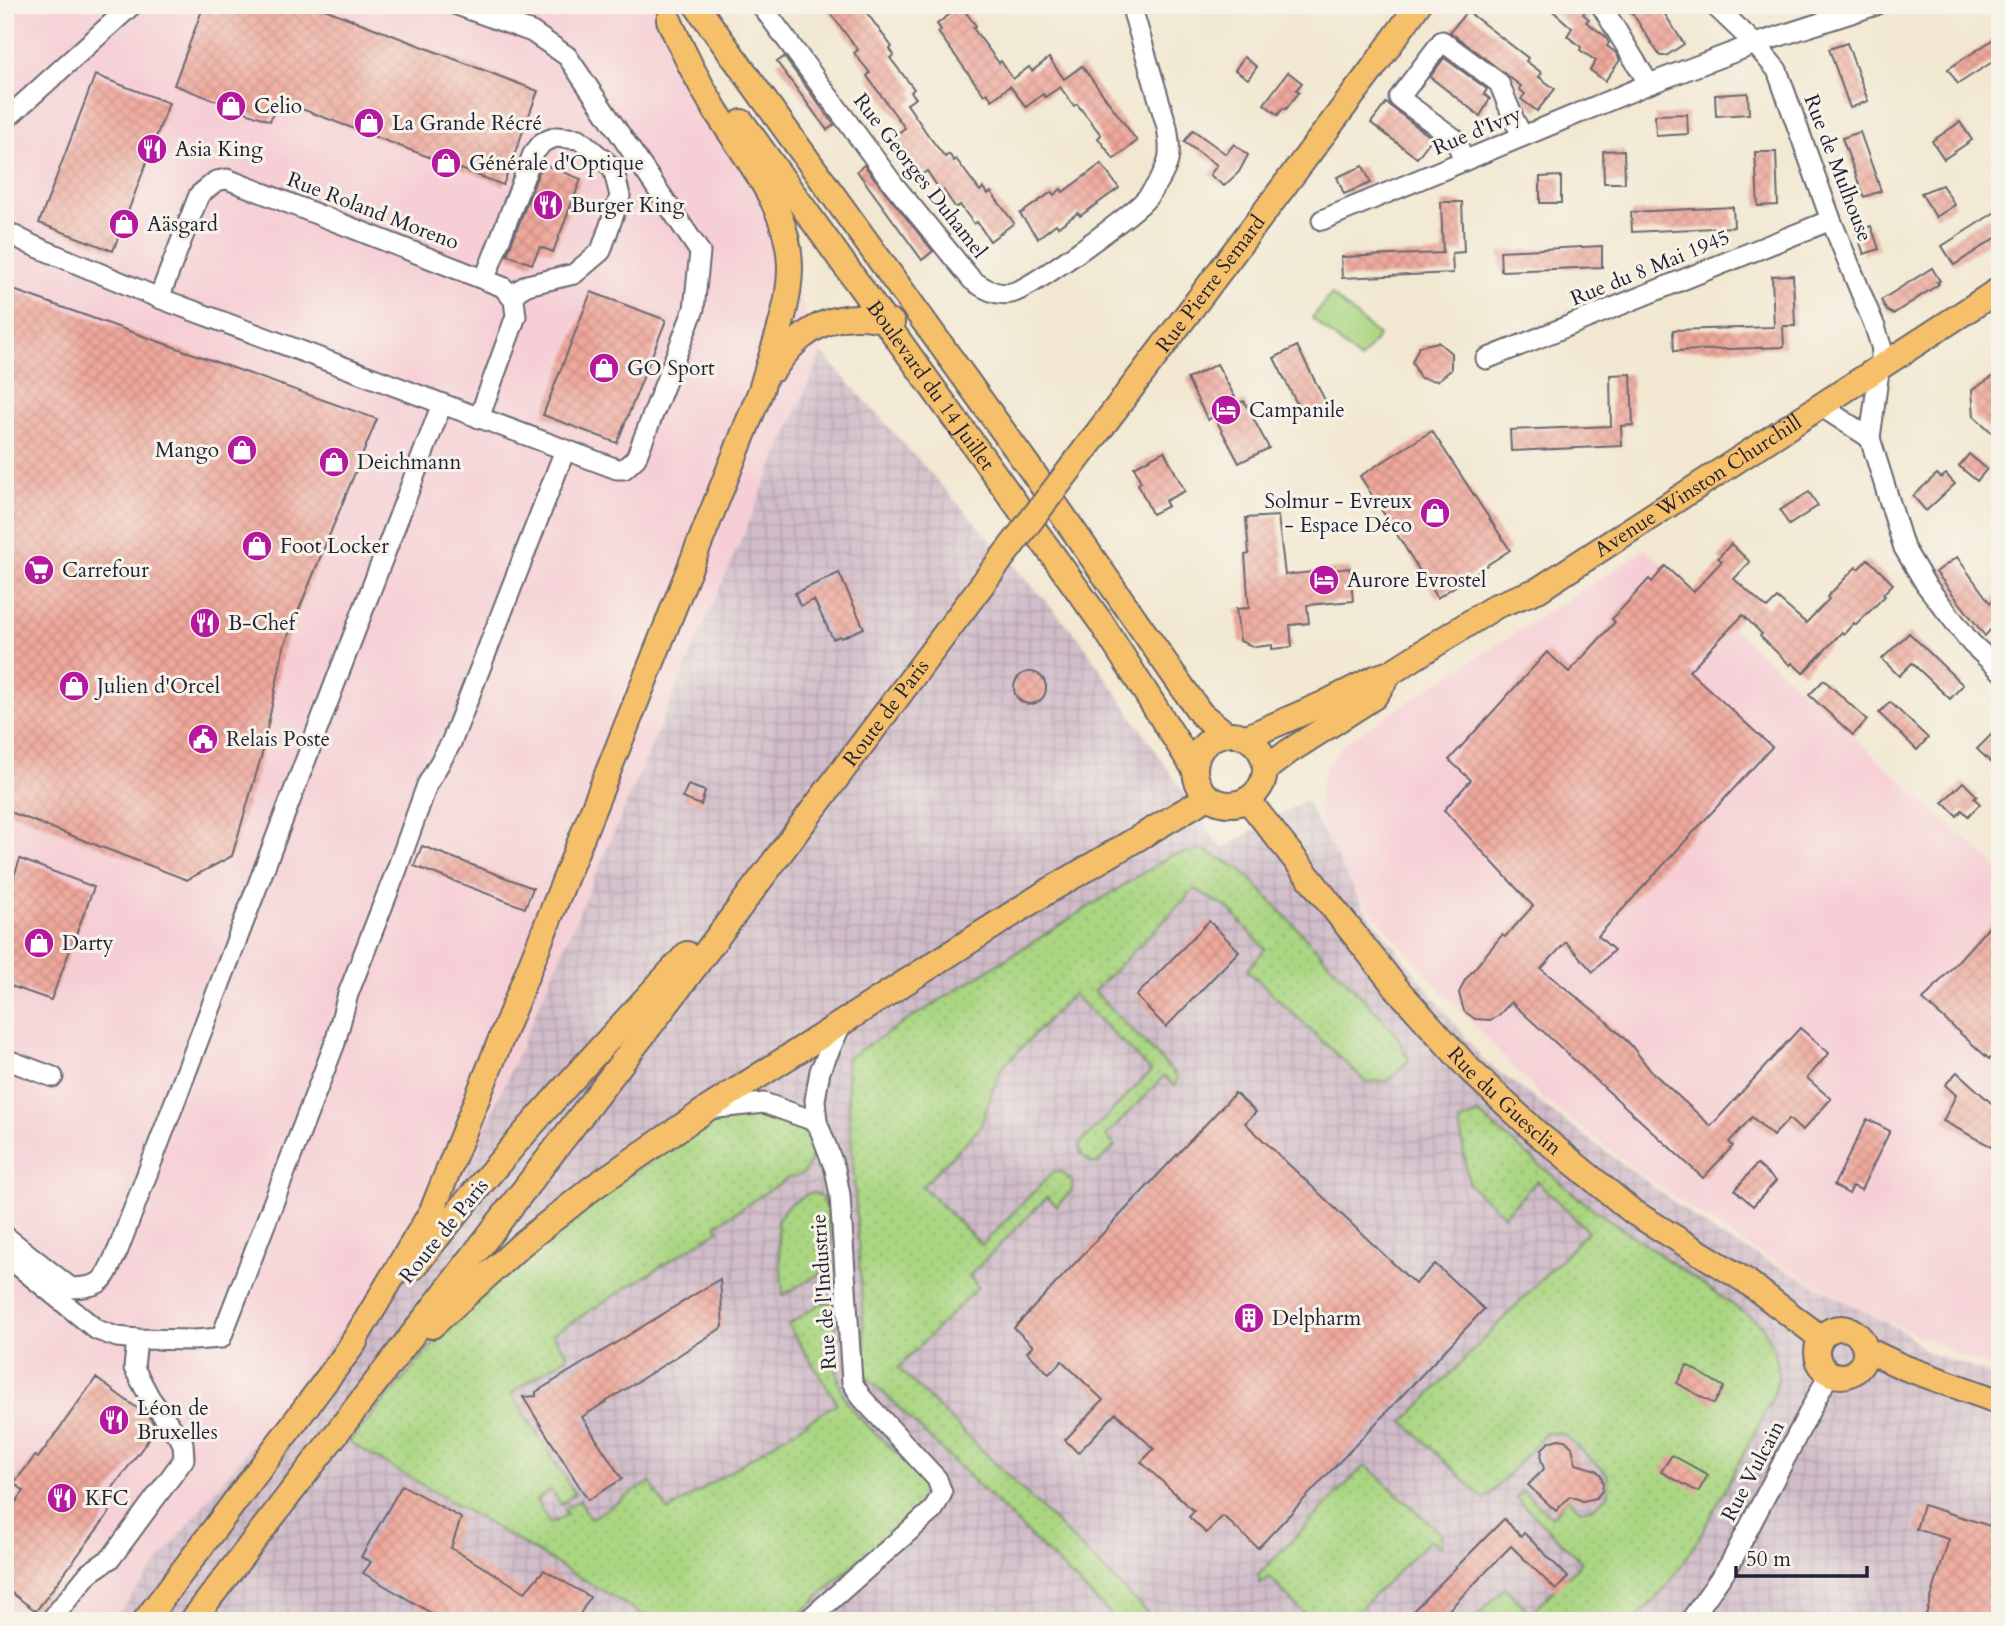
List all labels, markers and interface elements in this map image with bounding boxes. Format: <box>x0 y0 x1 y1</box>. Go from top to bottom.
street label: Rue Georges Duhamel <box>846 87 994 265</box>
shop icon: Celio <box>214 89 248 123</box>
street label: Rue de Mulhouse <box>1797 90 1879 246</box>
place label: Celio <box>254 92 302 121</box>
street label: Rue d'Ivry <box>1428 99 1526 163</box>
shop icon: La Grande Récré <box>352 106 386 140</box>
place label: La Grande Récré <box>392 109 542 138</box>
restaurant icon: Asia King <box>135 132 169 166</box>
place label: Asia King <box>175 135 263 164</box>
shop icon: Générale d'Optique <box>429 146 463 180</box>
place label: Générale d'Optique <box>469 149 644 178</box>
street label: Rue Roland Moreno <box>283 165 463 257</box>
restaurant icon: Burger King <box>531 188 565 222</box>
place label: Burger King <box>571 191 685 220</box>
shop icon: Aäsgard <box>107 207 141 241</box>
street label: Rue Pierre Semard <box>1149 209 1272 358</box>
place label: Aäsgard <box>147 210 218 239</box>
street label: Rue du 8 Mai 1945 <box>1566 223 1734 313</box>
street label: Boulevard du 14 Juillet <box>860 294 1002 477</box>
shop icon: GO Sport <box>587 351 621 385</box>
place label: GO Sport <box>627 354 715 383</box>
hotel icon: Campanile <box>1209 393 1243 427</box>
place label: Campanile <box>1249 396 1345 425</box>
street label: Avenue Winston Churchill <box>1589 408 1807 564</box>
shop icon: Mango <box>225 433 259 467</box>
place label: Mango <box>155 436 219 465</box>
shop icon: Deichmann <box>317 445 351 479</box>
place label: Deichmann <box>357 448 461 477</box>
place label: Solmur - Evreux - Espace Déco <box>1264 487 1413 540</box>
shop icon: Solmur - Evreux - Espace Déco <box>1418 496 1452 530</box>
shop icon: Foot Locker <box>240 529 274 563</box>
place label: Foot Locker <box>280 532 389 561</box>
supermarket icon: Carrefour <box>22 553 56 587</box>
place label: Carrefour <box>62 556 149 585</box>
hotel icon: Aurore Evrostel <box>1307 563 1341 597</box>
place label: Aurore Evrostel <box>1347 566 1486 595</box>
restaurant icon: B-Chef <box>188 606 222 640</box>
place label: B-Chef <box>228 609 299 638</box>
street label: Route de Paris <box>836 653 936 772</box>
shop icon: Julien d'Orcel <box>57 669 91 703</box>
place label: Julien d'Orcel <box>94 672 220 701</box>
public building icon: Relais Poste <box>186 722 220 756</box>
place label: Relais Poste <box>226 725 330 754</box>
shop icon: Darty <box>22 926 56 960</box>
place label: Darty <box>62 929 114 958</box>
street label: Rue du Guesclin <box>1441 1040 1568 1162</box>
street label: Route de Paris <box>393 1172 495 1290</box>
street label: Rue de l'Industrie <box>804 1213 844 1371</box>
building icon: Delpharm <box>1232 1301 1266 1335</box>
place label: Delpharm <box>1272 1304 1361 1333</box>
place label: Léon de Bruxelles <box>137 1394 218 1447</box>
restaurant icon: Léon de Bruxelles <box>97 1403 131 1437</box>
street label: Rue Vulcain <box>1714 1416 1792 1526</box>
restaurant icon: KFC <box>45 1481 79 1515</box>
place label: KFC <box>85 1484 129 1513</box>
scale bar <box>1736 1535 1867 1579</box>
text: 50 m <box>1746 1545 1791 1574</box>

